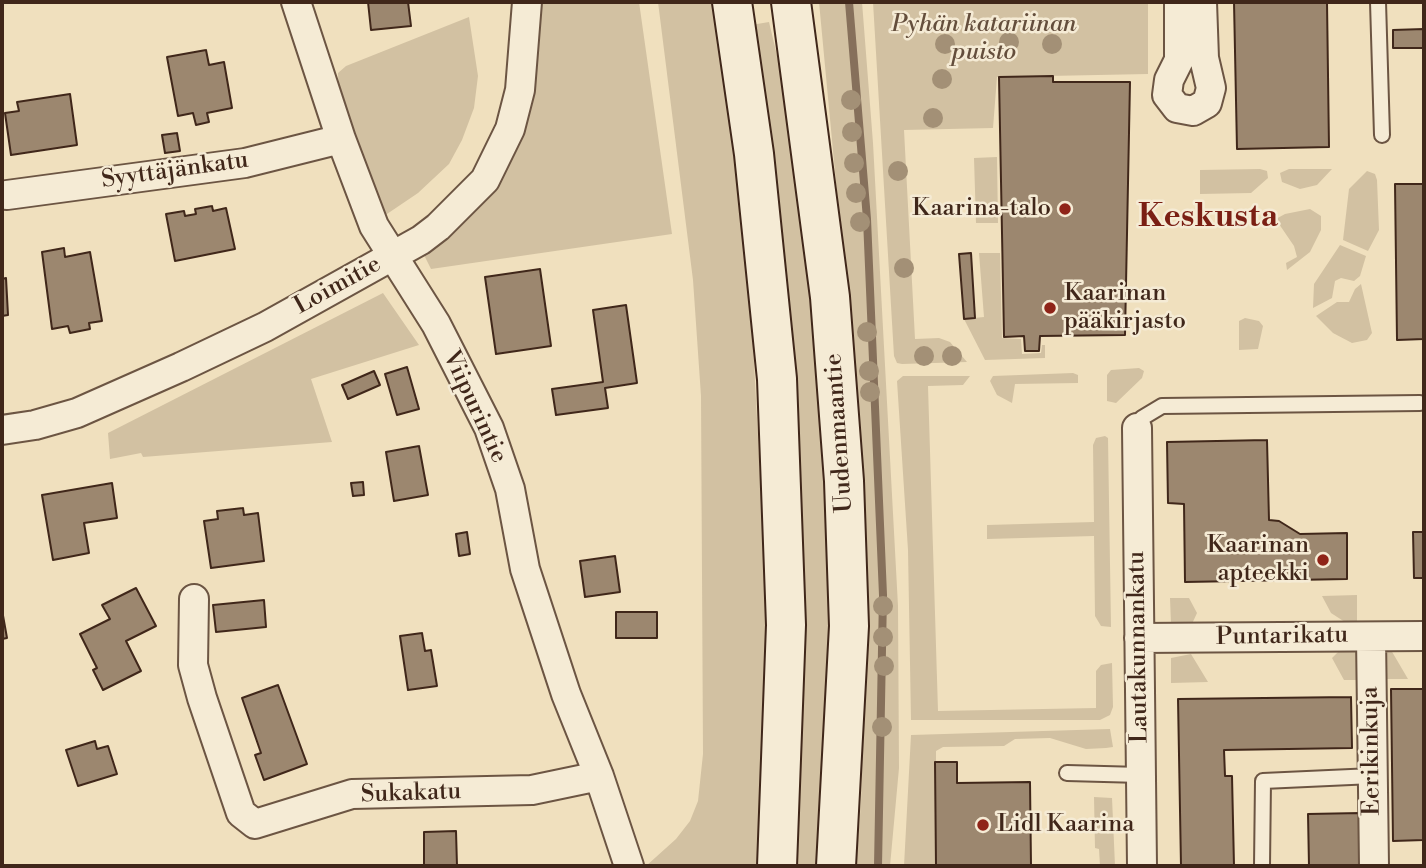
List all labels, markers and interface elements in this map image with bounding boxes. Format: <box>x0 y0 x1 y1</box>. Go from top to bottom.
park label: Pyhän katariinan puisto <box>892 11 1076 67</box>
street label: Syyttäjänkatu <box>100 146 250 196</box>
place label: Kaarina-talo <box>912 195 1051 223</box>
district label: Keskusta <box>1138 199 1278 237</box>
marker: Kaarina-talo <box>1057 201 1073 217</box>
street label: Loimitie <box>290 251 386 321</box>
place label: Kaarinan pääkirjasto <box>1064 280 1186 336</box>
marker: Kaarinan pääkirjasto <box>1042 300 1058 316</box>
street label: Viipurintie <box>435 346 513 468</box>
street label: Uudenmaantie <box>820 352 860 514</box>
place label: Kaarinan apteekki <box>1207 532 1309 588</box>
street label: Lautakunnankatu <box>1123 551 1155 743</box>
marker: Kaarinan apteekki <box>1315 552 1331 568</box>
street label: Puntarikatu <box>1216 621 1348 653</box>
street label: Eerikinkuja <box>1356 686 1388 816</box>
street label: Sukakatu <box>360 778 462 810</box>
place label: Lidl Kaarina <box>997 811 1134 839</box>
marker: Lidl Kaarina <box>975 817 991 833</box>

